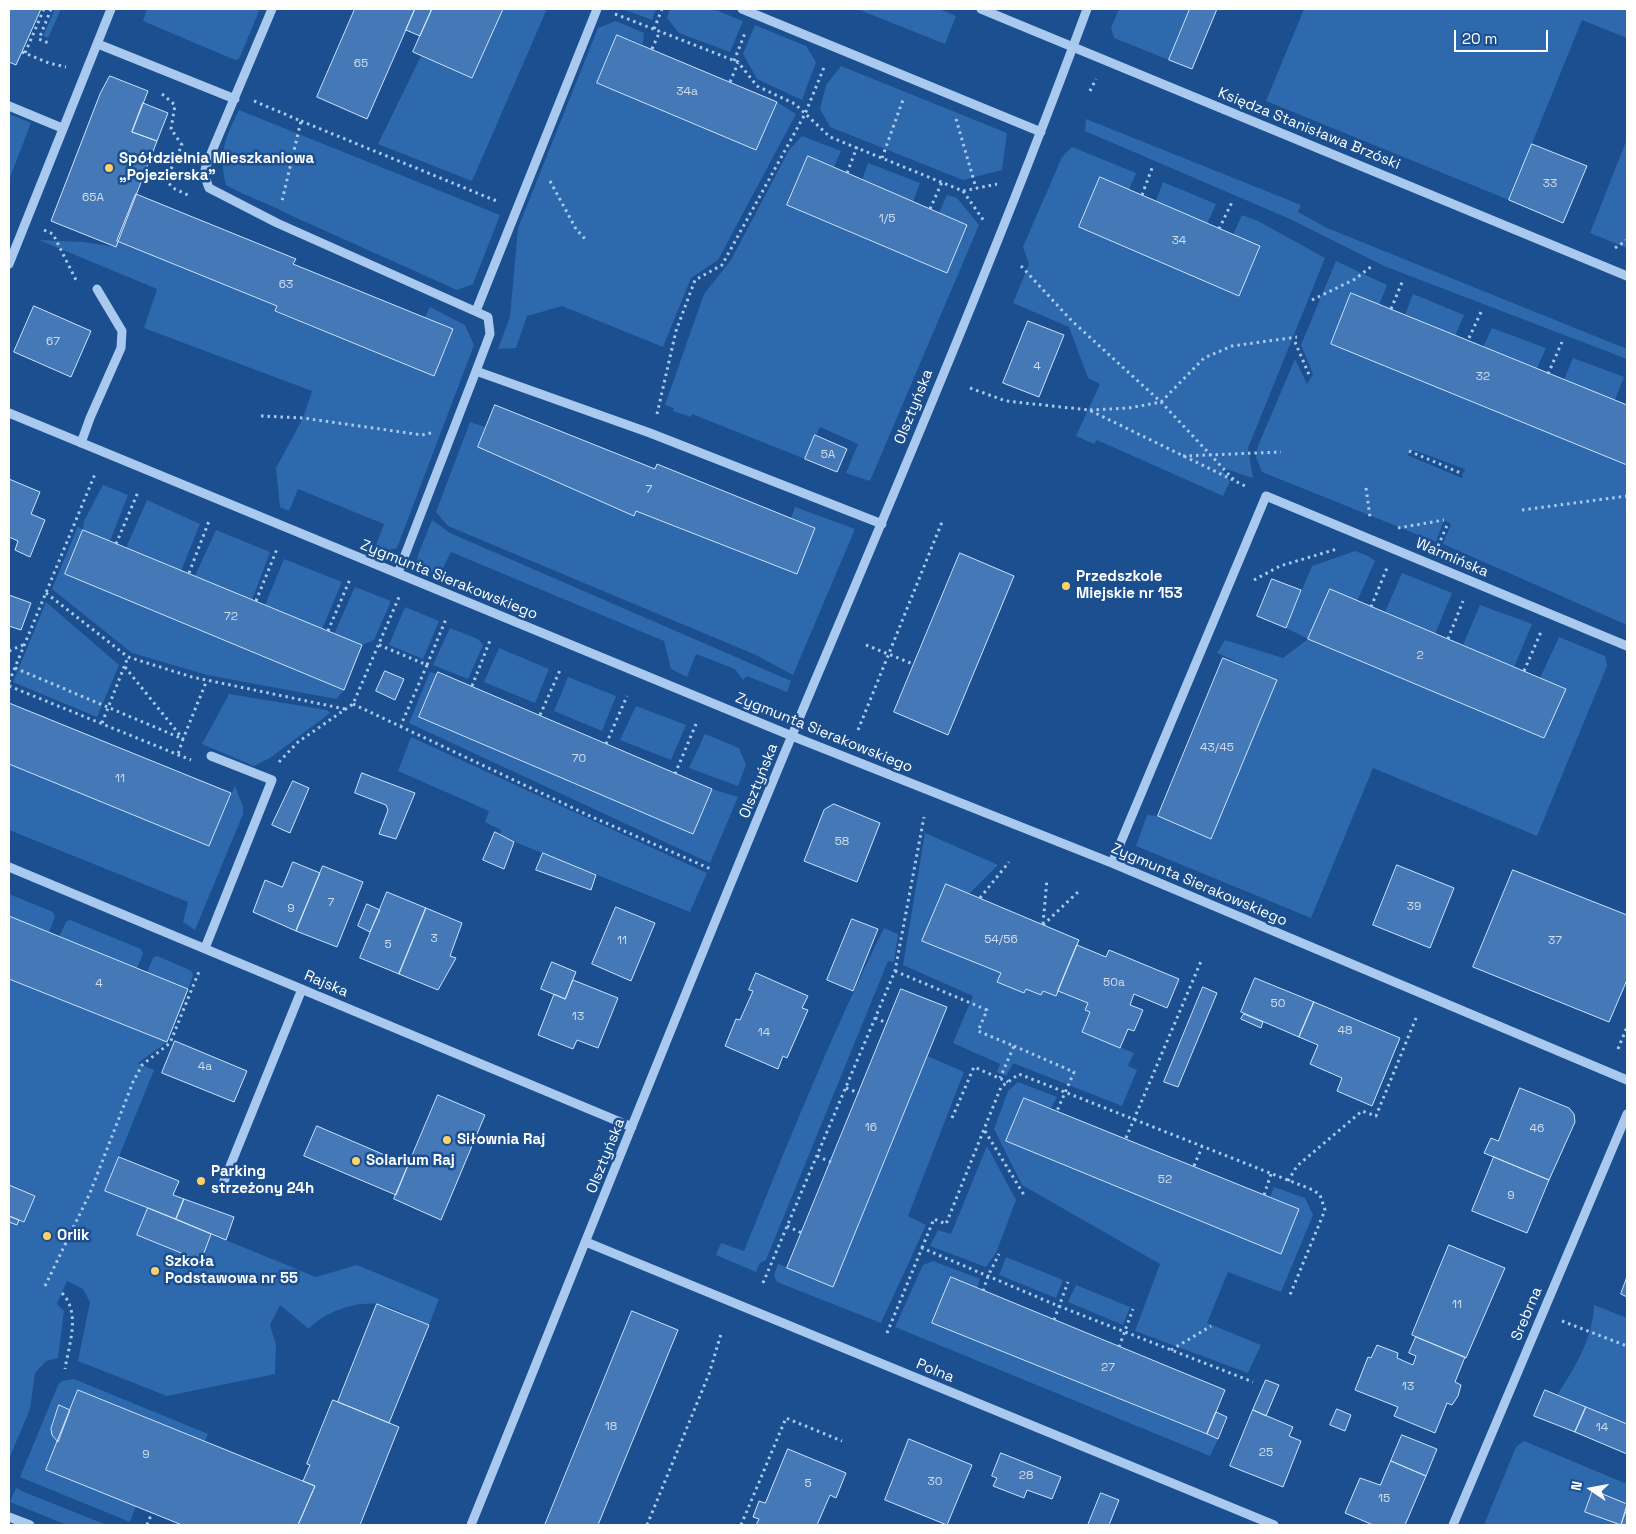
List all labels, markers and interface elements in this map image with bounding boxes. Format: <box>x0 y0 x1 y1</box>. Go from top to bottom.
scale bar <box>1456 20 1550 52</box>
text: 20 m <box>1462 29 1497 48</box>
house number: 65 <box>354 57 368 71</box>
street label: Księdza Stanisława Brzóski <box>1215 84 1403 174</box>
house number: 34a <box>676 85 698 99</box>
place label: Spółdzielnia Mieszkaniowa „Pojezierska” <box>119 150 314 185</box>
marker: Spółdzielnia Mieszkaniowa „Pojezierska” <box>103 162 115 174</box>
house number: 33 <box>1543 177 1557 191</box>
house number: 65A <box>82 191 104 205</box>
house number: 1/5 <box>879 212 895 226</box>
house number: 34 <box>1172 234 1186 248</box>
house number: 63 <box>279 278 293 292</box>
house number: 67 <box>46 335 60 349</box>
house number: 4 <box>1033 360 1041 374</box>
street label: Olsztyńska <box>891 367 937 447</box>
house number: 32 <box>1476 370 1490 384</box>
house number: 5A <box>821 448 835 462</box>
house number: 7 <box>646 483 652 497</box>
street label: Warmińska <box>1413 535 1491 581</box>
street label: Zygmunta Sierakowskiego <box>358 536 540 624</box>
place label: Przedszkole Miejskie nr 153 <box>1076 568 1183 603</box>
marker: Przedszkole Miejskie nr 153 <box>1060 580 1072 592</box>
house number: 72 <box>224 610 238 624</box>
house number: 2 <box>1416 649 1424 663</box>
street label: Zygmunta Sierakowskiego <box>733 689 915 777</box>
street label: Olsztyńska <box>736 741 782 821</box>
house number: 43/45 <box>1200 741 1234 755</box>
house number: 70 <box>572 752 586 766</box>
house number: 11 <box>115 772 125 786</box>
house number: 58 <box>835 835 849 849</box>
street label: Zygmunta Sierakowskiego <box>1108 840 1290 930</box>
house number: 7 <box>328 896 334 910</box>
house number: 39 <box>1407 900 1421 914</box>
house number: 9 <box>287 902 295 916</box>
house number: 3 <box>430 932 438 946</box>
house number: 54/56 <box>984 933 1018 947</box>
house number: 11 <box>617 934 627 948</box>
house number: 37 <box>1548 934 1562 948</box>
house number: 5 <box>384 938 392 952</box>
street label: Rajska <box>301 967 351 1001</box>
house number: 50a <box>1103 976 1125 990</box>
house number: 4 <box>95 977 103 991</box>
house number: 50 <box>1271 997 1285 1011</box>
house number: 13 <box>572 1010 584 1024</box>
house number: 48 <box>1338 1024 1352 1038</box>
house number: 14 <box>758 1026 770 1040</box>
house number: 4a <box>198 1060 212 1074</box>
street label: Olsztyńska <box>583 1116 629 1196</box>
house number: 16 <box>865 1121 877 1135</box>
house number: 46 <box>1530 1122 1544 1136</box>
place label: Siłownia Raj <box>457 1131 545 1149</box>
marker: Siłownia Raj <box>441 1134 453 1146</box>
place label: Solarium Raj <box>366 1152 455 1170</box>
marker: Solarium Raj <box>350 1155 362 1167</box>
place label: Parking strzeżony 24h <box>211 1163 314 1198</box>
house number: 52 <box>1158 1173 1172 1187</box>
marker: Parking strzeżony 24h <box>195 1175 207 1187</box>
house number: 9 <box>1507 1189 1515 1203</box>
place label: Orlik <box>57 1227 90 1245</box>
marker: Orlik <box>41 1230 53 1242</box>
place label: Szkoła Podstawowa nr 55 <box>165 1253 298 1288</box>
marker: Szkoła Podstawowa nr 55 <box>149 1265 161 1277</box>
street label: Srebrna <box>1508 1284 1546 1344</box>
house number: 11 <box>1452 1298 1462 1312</box>
street label: Polna <box>913 1355 957 1387</box>
house number: 27 <box>1101 1361 1115 1375</box>
house number: 13 <box>1402 1380 1414 1394</box>
house number: 18 <box>605 1420 617 1434</box>
house number: 14 <box>1596 1421 1608 1435</box>
house number: 25 <box>1259 1446 1273 1460</box>
house number: 9 <box>142 1448 150 1462</box>
north arrow <box>1566 1464 1616 1514</box>
house number: 28 <box>1019 1469 1033 1483</box>
house number: 30 <box>928 1475 942 1489</box>
house number: 5 <box>804 1477 812 1491</box>
text: N <box>1567 1479 1586 1492</box>
house number: 15 <box>1378 1492 1390 1506</box>

